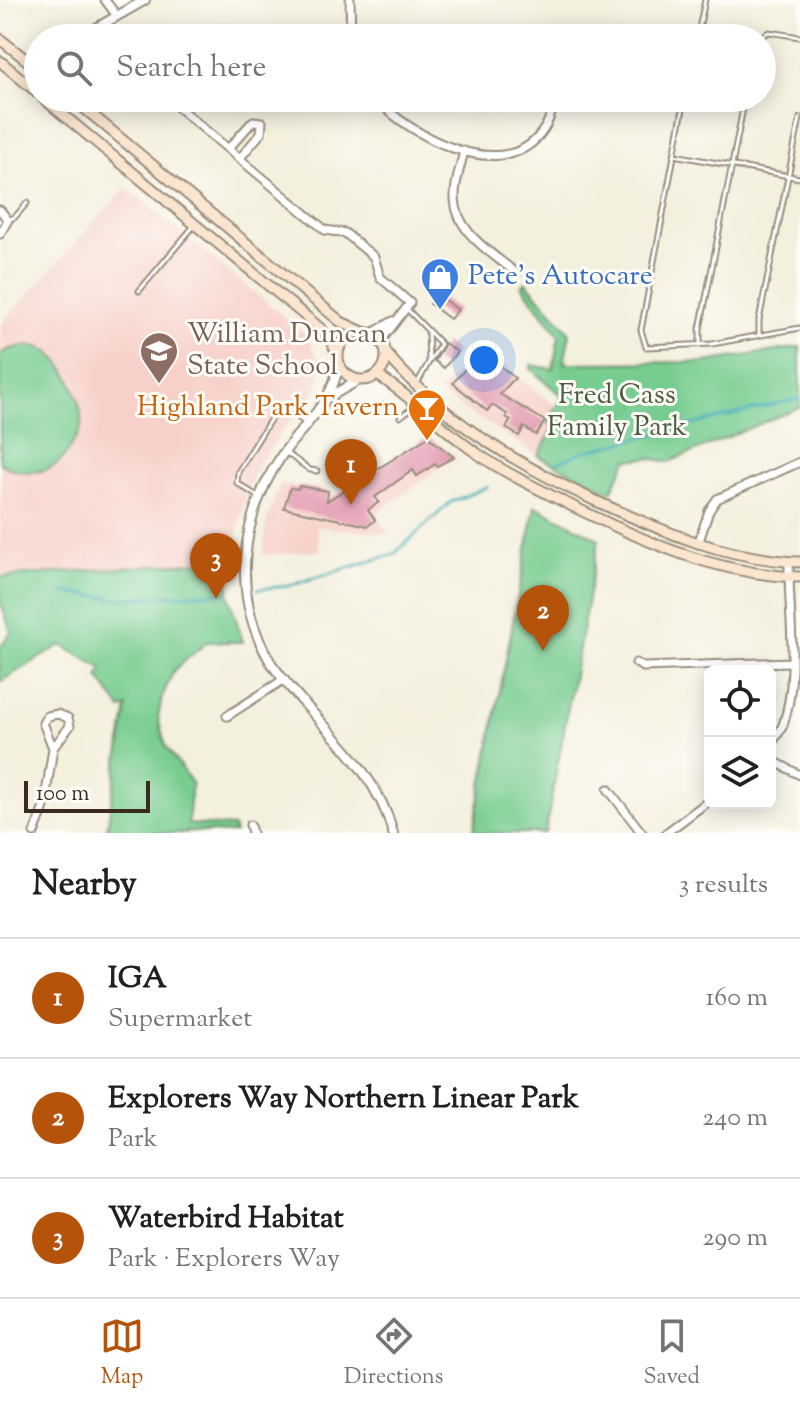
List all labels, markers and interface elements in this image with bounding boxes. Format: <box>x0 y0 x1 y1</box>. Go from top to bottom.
search box <box>24 24 776 112</box>
icon: search <box>52 46 96 90</box>
text: Search here <box>116 47 266 90</box>
shop icon: Pete's Autocare <box>419 256 461 311</box>
place label: Pete's Autocare <box>468 257 653 297</box>
place label: William Duncan State School <box>187 315 387 387</box>
school or university icon: William Duncan State School <box>138 330 180 385</box>
your location <box>464 340 504 380</box>
park label: Fred Cass Family Park <box>547 376 687 448</box>
bar icon: Highland Park Tavern <box>406 387 448 442</box>
place label: Highland Park Tavern <box>137 388 399 428</box>
pin: 1 <box>325 439 377 505</box>
pin: 3 <box>190 533 242 599</box>
pin: 2 <box>517 585 569 651</box>
map controls <box>704 665 776 809</box>
button: locate <box>704 665 776 737</box>
button: layers <box>704 737 776 809</box>
scale bar <box>24 777 150 813</box>
text: 100 m <box>36 779 89 811</box>
text: Nearby <box>32 861 137 910</box>
text: 3 results <box>679 867 768 904</box>
text: IGA <box>108 958 167 1001</box>
text: 1 <box>54 980 62 1017</box>
text: 160 m <box>705 980 768 1017</box>
text: Supermarket <box>108 1001 252 1038</box>
text: Explorers Way Northern Linear Park <box>108 1078 579 1121</box>
text: 2 <box>52 1100 64 1137</box>
text: 240 m <box>702 1100 768 1137</box>
text: Park <box>108 1121 158 1158</box>
text: Waterbird Habitat <box>108 1198 344 1241</box>
text: 3 <box>53 1220 63 1257</box>
text: 290 m <box>702 1220 768 1257</box>
text: Park · Explorers Way <box>108 1241 340 1278</box>
tab: Map <box>100 1314 144 1394</box>
tab: Directions <box>344 1314 443 1394</box>
tab: Saved <box>643 1314 700 1394</box>

